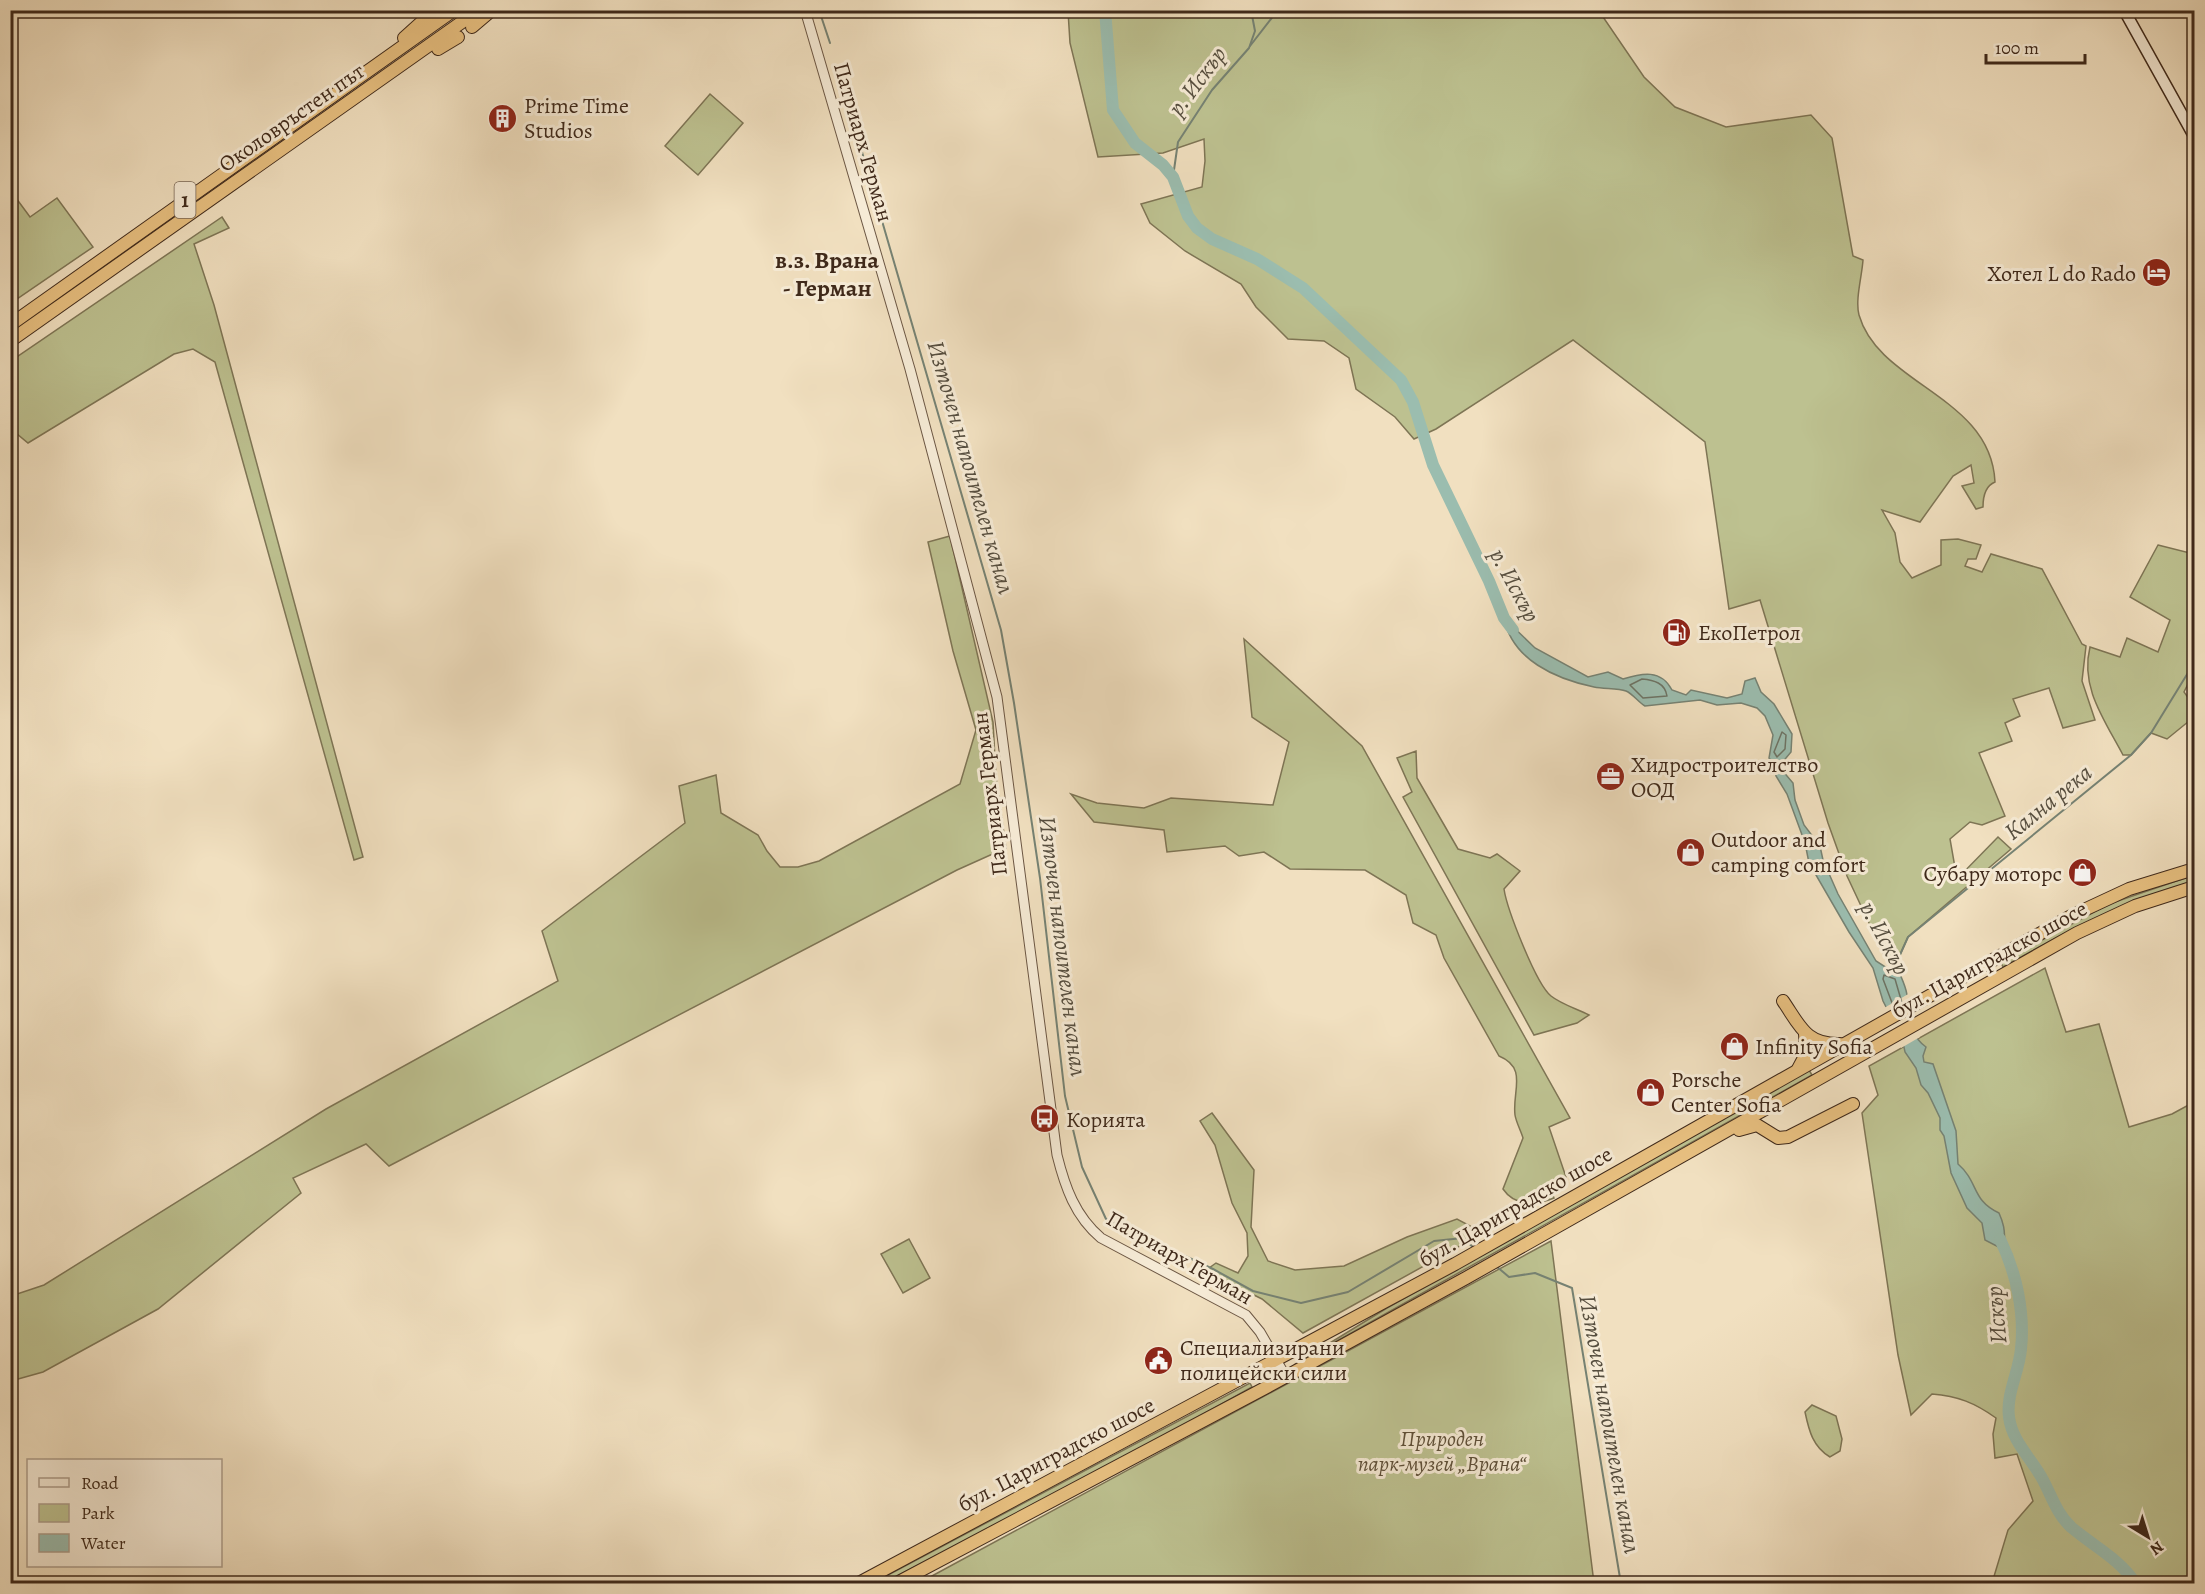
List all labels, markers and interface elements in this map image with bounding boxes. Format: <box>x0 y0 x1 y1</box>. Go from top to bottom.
scale bar <box>1986 27 2085 65</box>
text: 100 m <box>1995 36 2039 60</box>
water label: р. Искър <box>1160 40 1234 123</box>
street label: Околовръстен път <box>213 56 371 179</box>
street label: Патриарх Герман <box>826 59 900 226</box>
place label: Prime Time Studios <box>524 91 629 146</box>
building icon: Prime Time Studios <box>487 102 519 134</box>
road number: 1 <box>174 182 195 218</box>
district label: в.з. Врана - Герман <box>775 244 880 304</box>
hotel icon: Хотел L do Rado <box>2141 257 2173 289</box>
place label: Хотел L do Rado <box>1987 259 2136 289</box>
water label: Източен напоителен канал <box>920 337 1023 598</box>
water label: р. Искър <box>1482 542 1548 627</box>
fuel station icon: ЕкоПетрол <box>1661 616 1693 648</box>
place label: ЕкоПетрол <box>1698 618 1801 648</box>
street label: Патриарх Герман <box>965 710 1015 877</box>
place label: Хидростроителство ООД <box>1631 750 1818 805</box>
water label: Кална река <box>1997 757 2099 847</box>
office icon: Хидростроителство ООД <box>1594 761 1626 793</box>
water label: Източен напоителен канал <box>1031 814 1095 1079</box>
place label: Outdoor and camping comfort <box>1711 825 1866 880</box>
shop icon: Outdoor and camping comfort <box>1674 836 1706 868</box>
shop icon: Субару моторс <box>2067 857 2099 889</box>
place label: Субару моторс <box>1923 859 2062 889</box>
street label: бул. Цариградско шосе <box>1886 894 2093 1026</box>
water label: р. Искър <box>1852 895 1918 980</box>
shop icon: Infinity Sofia <box>1718 1030 1750 1062</box>
place label: Infinity Sofia <box>1755 1032 1873 1062</box>
place label: Porsche Center Sofia <box>1671 1065 1782 1120</box>
shop icon: Porsche Center Sofia <box>1634 1076 1666 1108</box>
bus stop icon: Корията <box>1029 1103 1061 1135</box>
place label: Корията <box>1066 1105 1146 1135</box>
street label: бул. Цариградско шосе <box>1413 1139 1618 1275</box>
street label: Патриарх Герман <box>1101 1204 1258 1312</box>
water label: Искър <box>1978 1285 2014 1345</box>
water label: Източен напоителен канал <box>1571 1292 1649 1556</box>
place label: Специализирани полицейски сили <box>1180 1333 1347 1388</box>
public building icon: Специализирани полицейски сили <box>1143 1344 1175 1376</box>
street label: бул. Цариградско шосе <box>953 1390 1160 1520</box>
park label: Природен парк-музей „Врана“ <box>1358 1424 1527 1479</box>
legend <box>27 1459 222 1567</box>
text: Road <box>81 1471 119 1495</box>
text: Park <box>81 1501 115 1525</box>
north arrow <box>2118 1507 2178 1567</box>
text: Water <box>80 1531 126 1555</box>
text: N <box>2145 1536 2168 1561</box>

